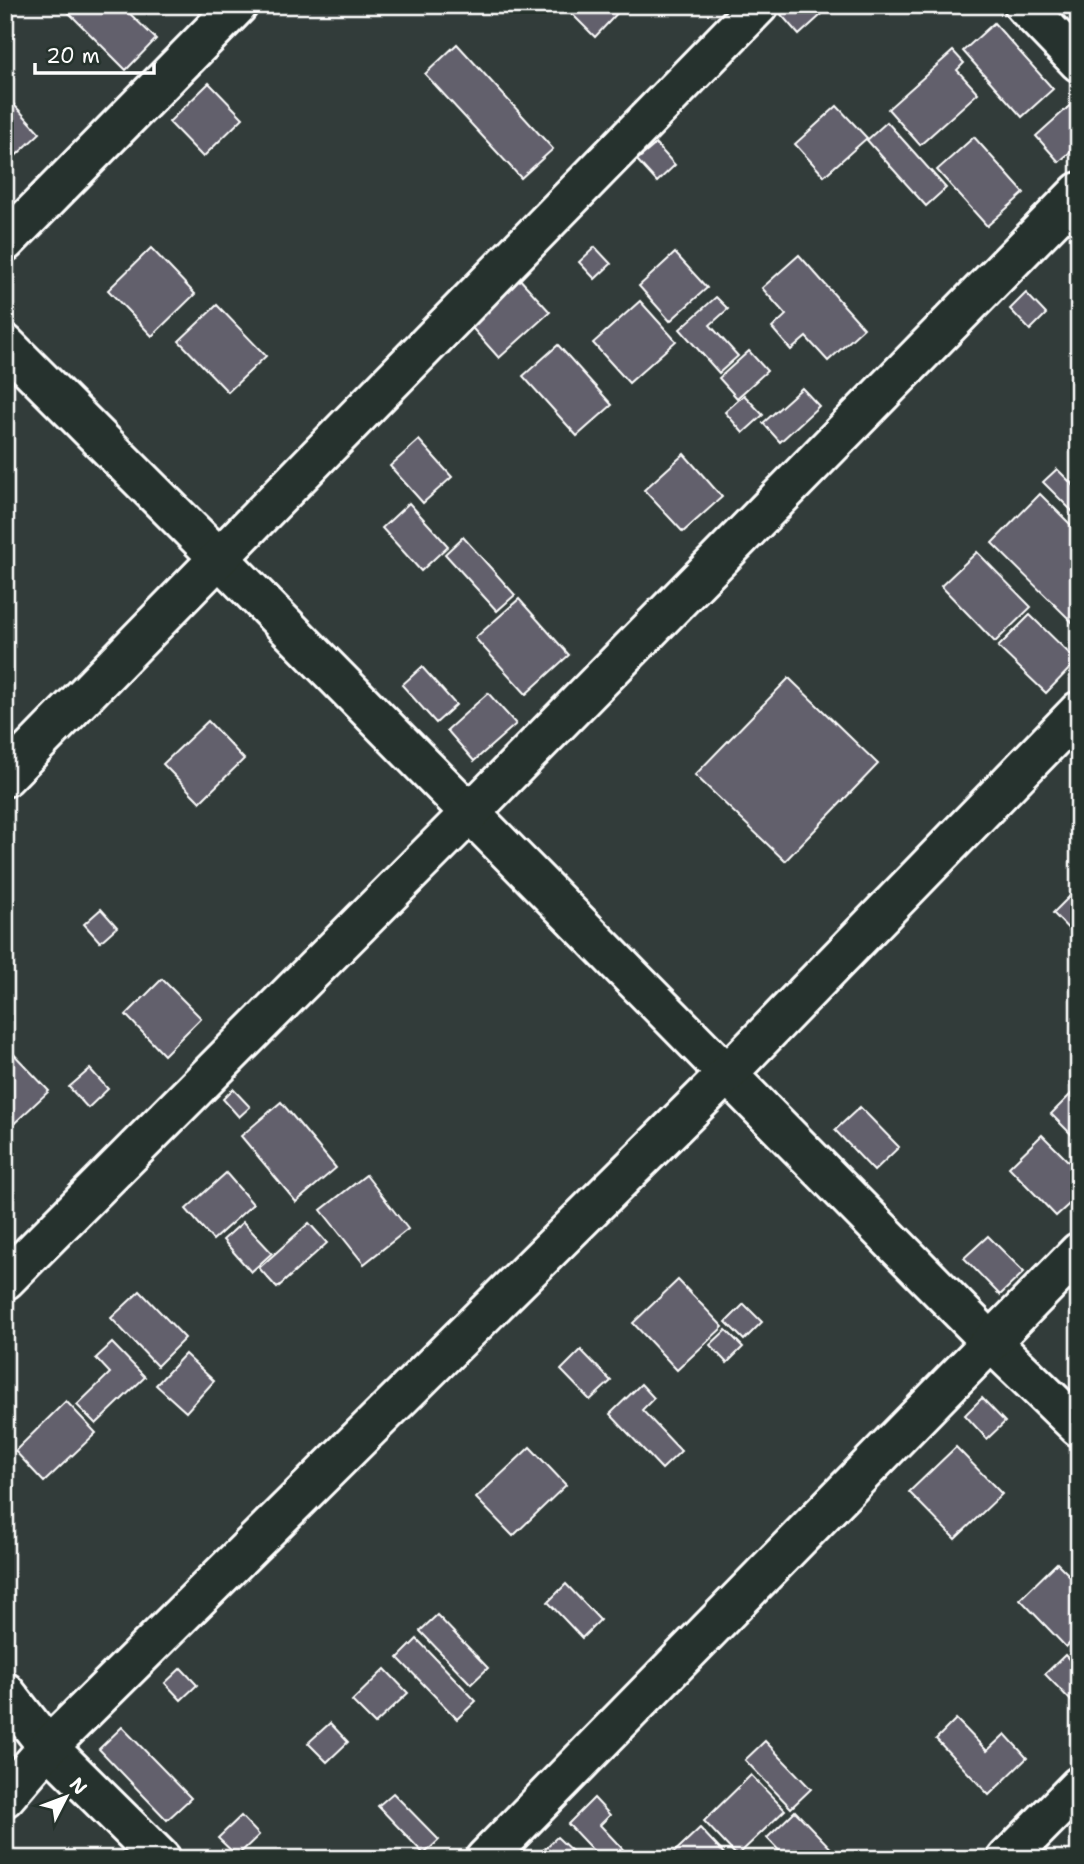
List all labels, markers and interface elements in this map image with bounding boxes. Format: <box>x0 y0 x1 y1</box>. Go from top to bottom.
scale bar <box>35 32 154 76</box>
text: 20 m <box>46 42 100 70</box>
north arrow <box>32 1762 102 1832</box>
text: N <box>64 1772 93 1800</box>

